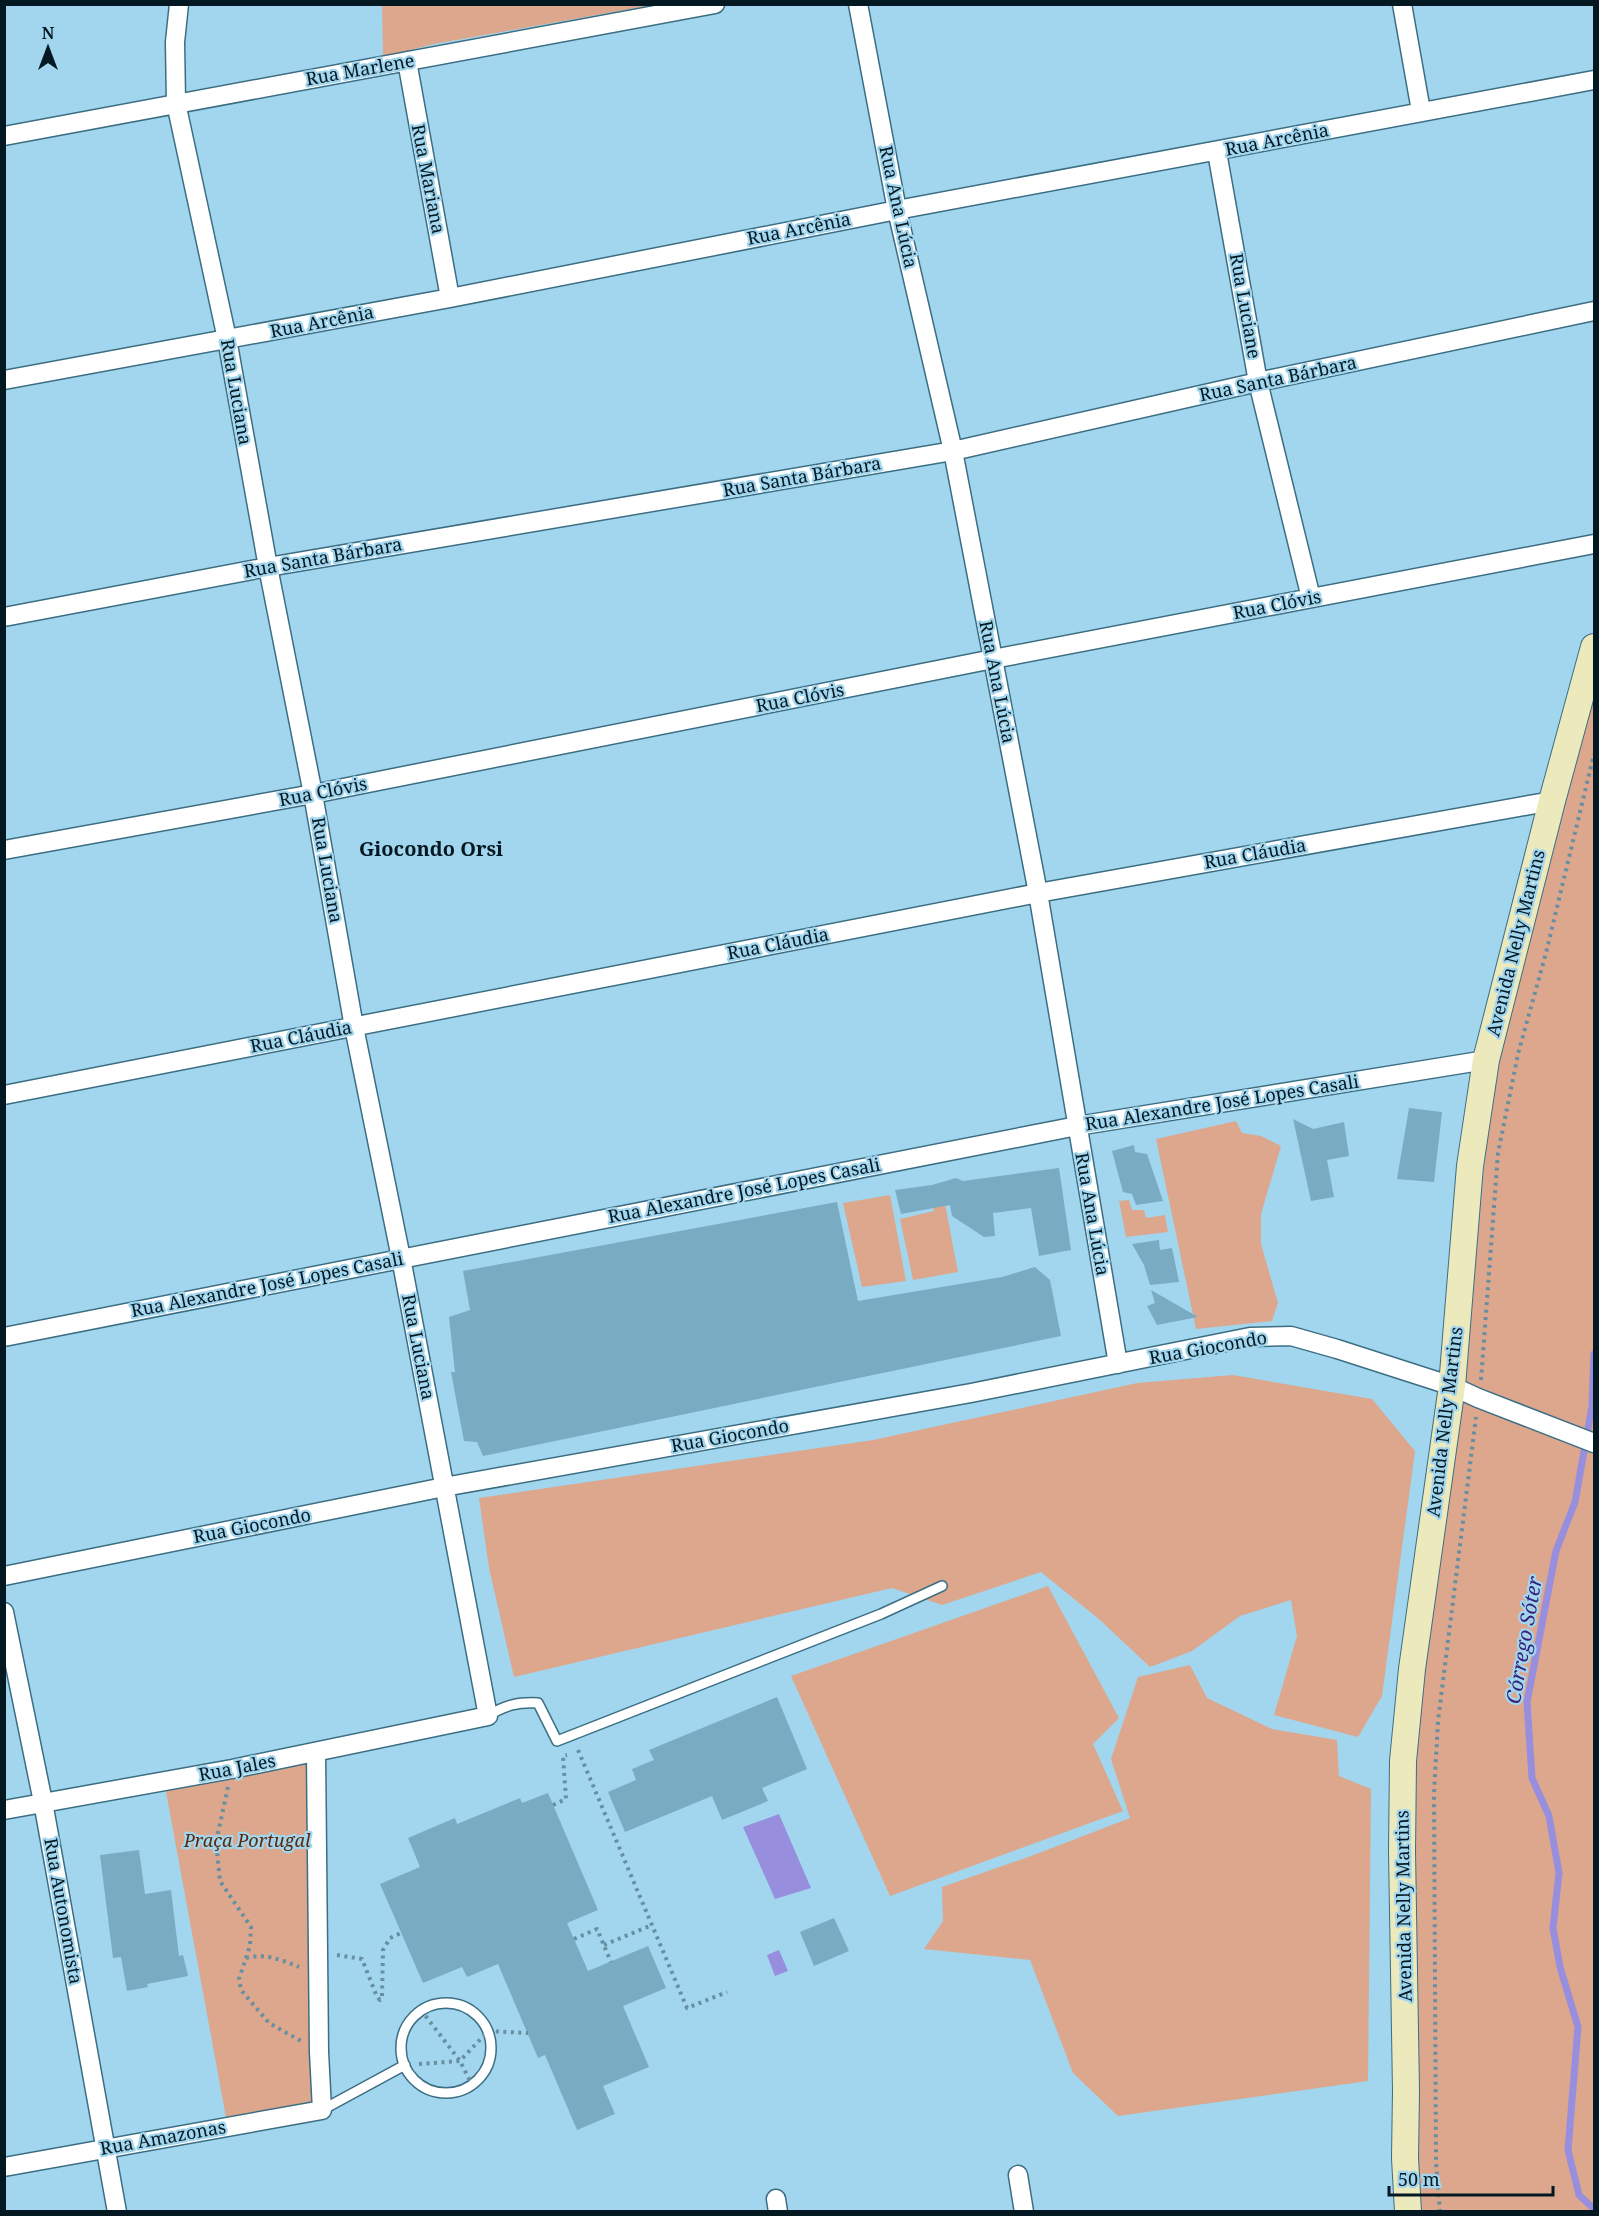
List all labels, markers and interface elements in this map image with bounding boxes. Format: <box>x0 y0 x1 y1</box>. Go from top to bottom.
north arrow <box>18 18 78 78</box>
text: N <box>42 22 55 44</box>
street label: Rua Marlene <box>304 48 416 90</box>
street label: Rua Arcênia <box>1223 117 1331 161</box>
street label: Rua Mariana <box>407 122 451 236</box>
street label: Rua Ana Lúcia <box>874 143 924 270</box>
street label: Rua Arcênia <box>745 206 853 250</box>
street label: Rua Luciane <box>1225 251 1267 360</box>
street label: Rua Arcênia <box>268 299 376 343</box>
street label: Rua Luciana <box>216 337 258 447</box>
street label: Rua Santa Bárbara <box>1197 350 1359 406</box>
street label: Rua Santa Bárbara <box>721 450 883 502</box>
street label: Rua Santa Bárbara <box>242 531 404 583</box>
street label: Rua Clóvis <box>1231 584 1323 624</box>
street label: Rua Ana Lúcia <box>974 618 1022 745</box>
street label: Rua Clóvis <box>754 677 846 717</box>
street label: Rua Clóvis <box>277 771 369 811</box>
street label: Rua Luciana <box>307 815 349 925</box>
street label: Rua Cláudia <box>1202 832 1308 874</box>
district label: Giocondo Orsi <box>359 835 503 862</box>
street label: Avenida Nelly Martins <box>1480 847 1550 1039</box>
street label: Rua Cláudia <box>725 921 831 965</box>
street label: Rua Cláudia <box>248 1014 354 1058</box>
street label: Rua Alexandre José Lopes Casali <box>1083 1068 1361 1136</box>
street label: Rua Ana Lúcia <box>1070 1150 1116 1277</box>
street label: Rua Alexandre José Lopes Casali <box>606 1152 882 1228</box>
street label: Rua Alexandre José Lopes Casali <box>129 1246 405 1322</box>
street label: Rua Luciana <box>397 1292 441 1402</box>
street label: Rua Giocondo <box>1147 1325 1269 1369</box>
street label: Avenida Nelly Martins <box>1420 1325 1468 1518</box>
street label: Rua Giocondo <box>669 1413 791 1457</box>
street label: Rua Giocondo <box>191 1502 313 1548</box>
water label: Córrego Sóter <box>1499 1573 1548 1706</box>
street label: Rua Jales <box>196 1748 277 1786</box>
street label: Avenida Nelly Martins <box>1389 1810 1417 2002</box>
park label: Praça Portugal <box>183 1828 311 1852</box>
street label: Rua Autonomista <box>39 1836 89 1986</box>
street label: Rua Amazonas <box>98 2114 228 2160</box>
scale bar <box>1389 2159 1552 2197</box>
text: 50 m <box>1398 2167 1440 2191</box>

